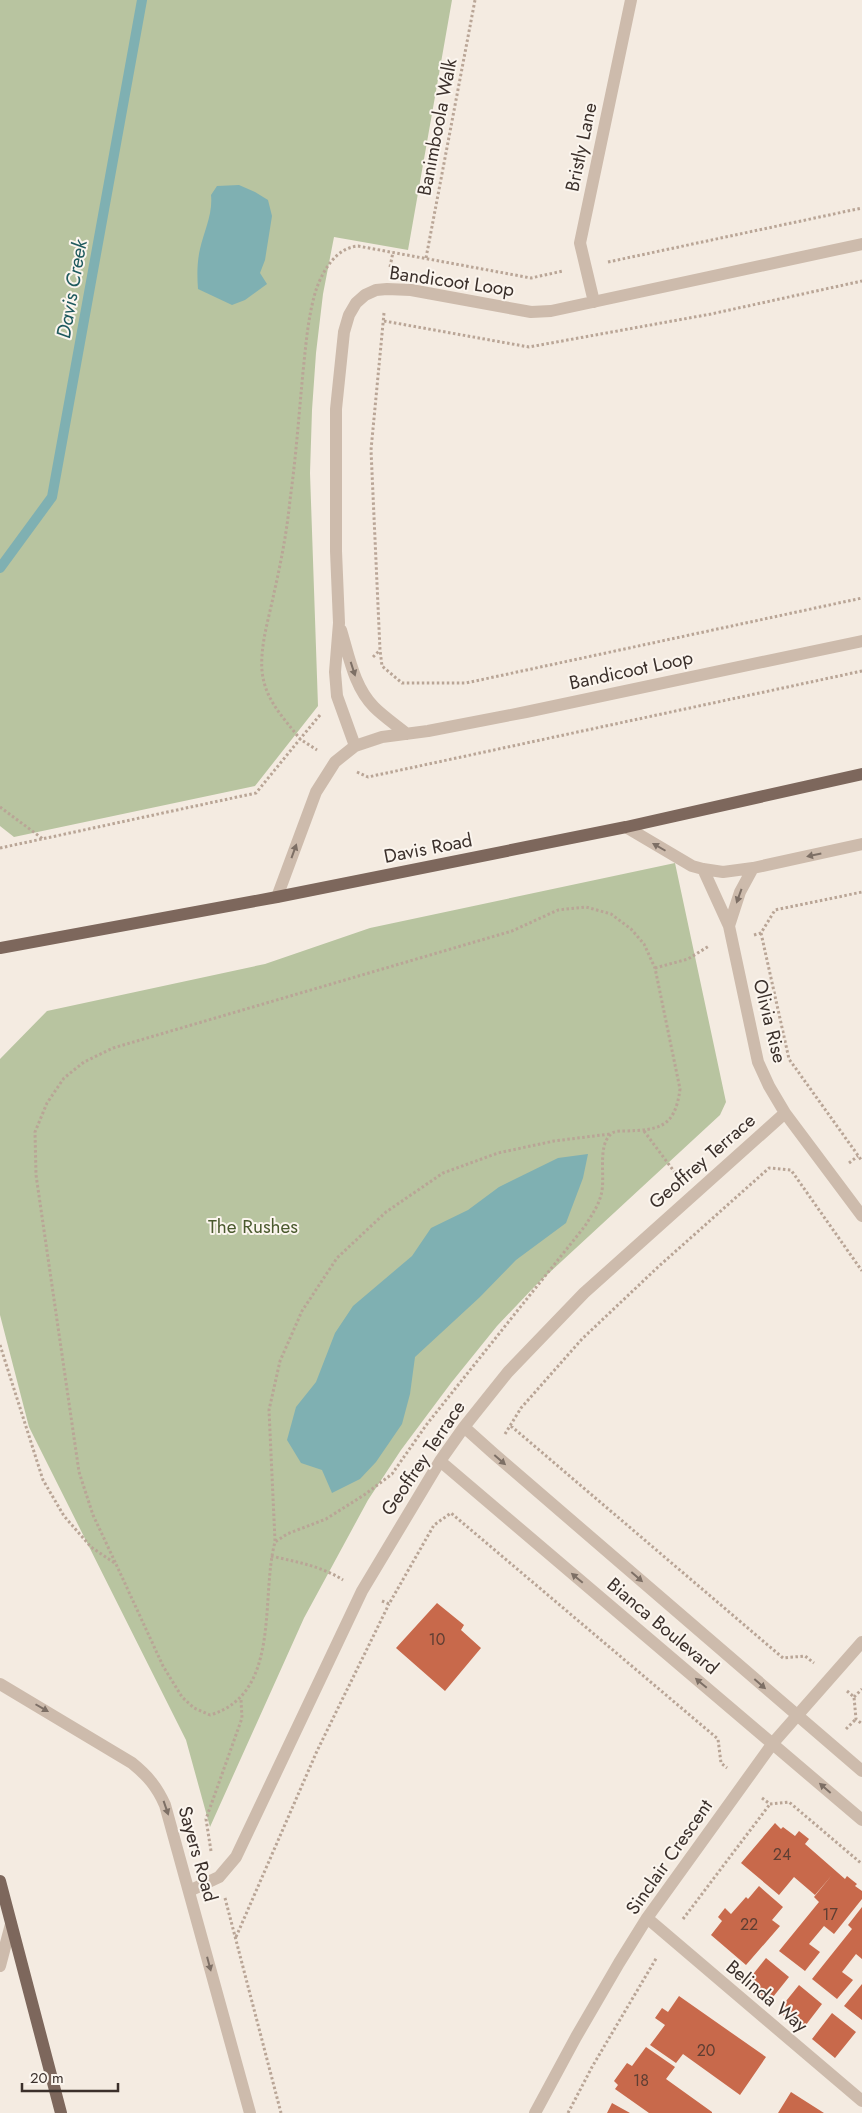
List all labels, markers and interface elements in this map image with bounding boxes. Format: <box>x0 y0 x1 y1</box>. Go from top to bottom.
street label: Banimboola Walk <box>410 56 464 198</box>
street label: Bristly Lane <box>558 100 604 194</box>
water label: Davis Creek <box>49 236 95 341</box>
street label: Bandicoot Loop <box>388 259 516 303</box>
street label: Bandicoot Loop <box>567 644 695 696</box>
one-way arrow <box>349 662 357 677</box>
street label: Davis Road <box>381 826 475 870</box>
one-way arrow <box>653 842 666 851</box>
one-way arrow <box>291 844 298 859</box>
one-way arrow <box>806 851 822 859</box>
one-way arrow <box>735 889 742 904</box>
street label: Olivia Rise <box>747 976 793 1066</box>
street label: Geoffrey Terrace <box>643 1107 761 1215</box>
park label: The Rushes <box>208 1213 298 1240</box>
street label: Geoffrey Terrace <box>375 1395 472 1521</box>
one-way arrow <box>494 1454 506 1466</box>
street label: Bianca Boulevard <box>601 1571 725 1681</box>
one-way arrow <box>571 1572 583 1584</box>
one-way arrow <box>630 1572 643 1583</box>
house number: 10 <box>429 1628 445 1651</box>
one-way arrow <box>695 1677 708 1688</box>
one-way arrow <box>753 1678 766 1689</box>
one-way arrow <box>36 1704 49 1713</box>
one-way arrow <box>819 1783 831 1794</box>
street label: Sinclair Crescent <box>619 1794 719 1920</box>
one-way arrow <box>162 1801 170 1816</box>
street label: Sayers Road <box>171 1803 225 1905</box>
house number: 24 <box>773 1843 791 1866</box>
house number: 17 <box>822 1903 838 1926</box>
house number: 22 <box>740 1913 758 1936</box>
street label: Belinda Way <box>720 1954 814 2039</box>
one-way arrow <box>205 1957 213 1972</box>
house number: 20 <box>697 2039 715 2062</box>
scale bar <box>22 2060 119 2092</box>
text: 20 m <box>30 2067 64 2089</box>
house number: 18 <box>633 2069 649 2092</box>

